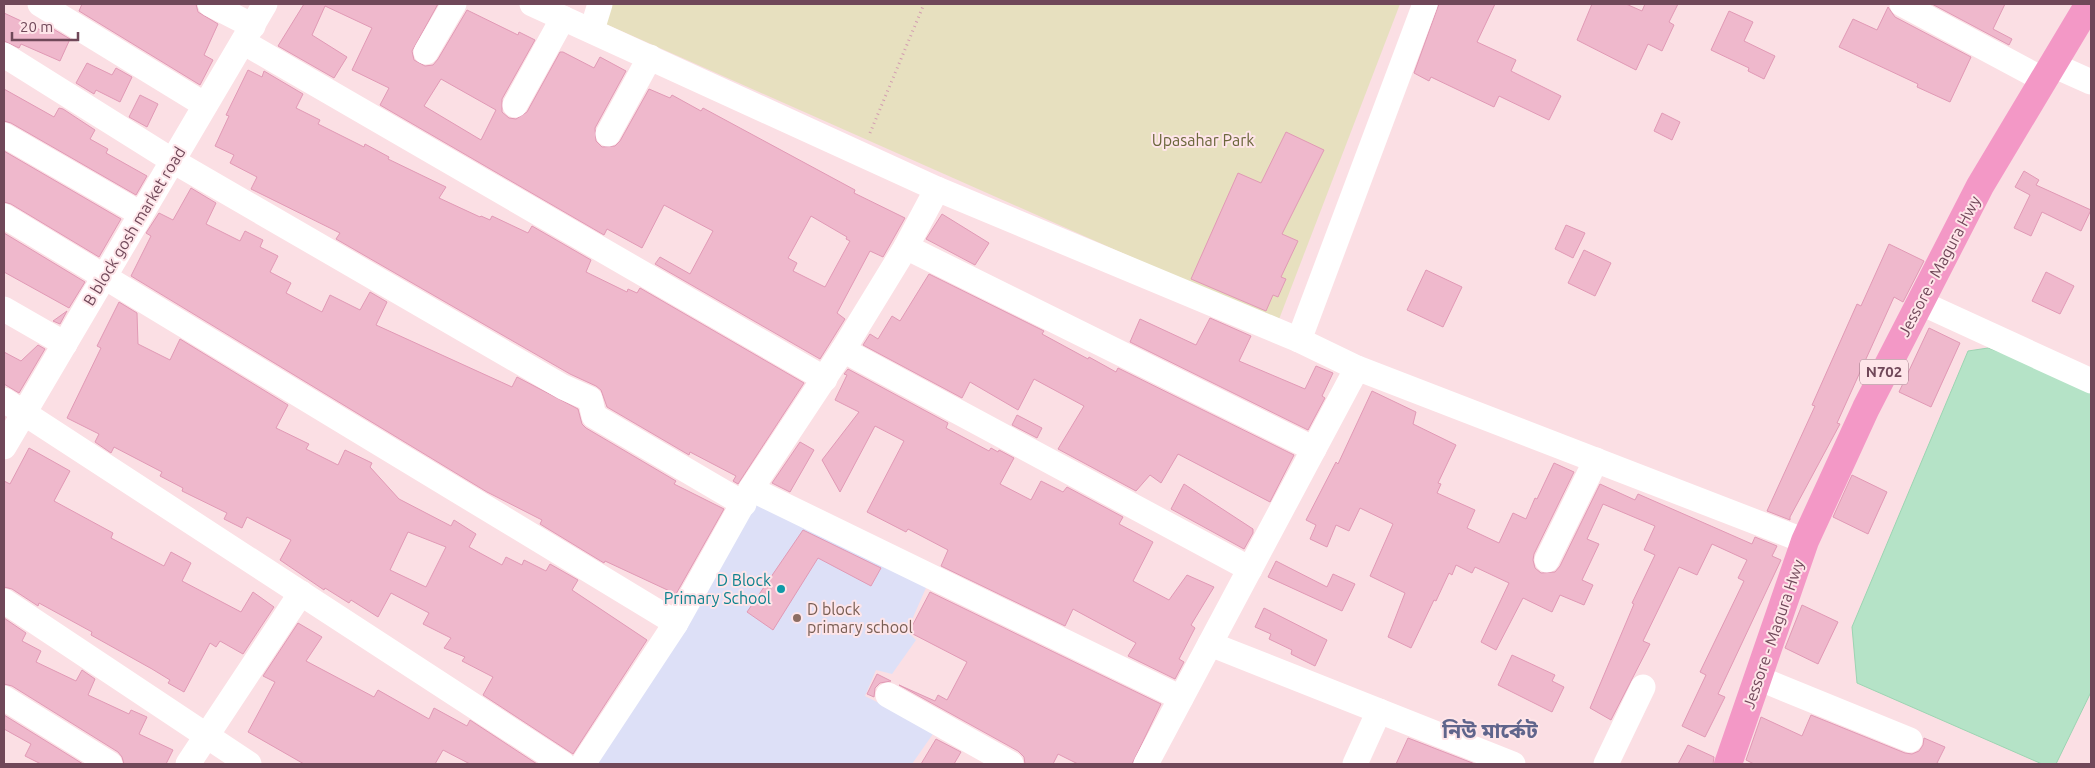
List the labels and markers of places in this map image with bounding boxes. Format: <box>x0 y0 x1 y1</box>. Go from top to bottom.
place label: D Block Primary School <box>664 571 771 607</box>
marker: D Block Primary School <box>775 583 787 595</box>
place label: D block primary school <box>807 600 913 636</box>
marker: D block primary school <box>791 612 803 624</box>

